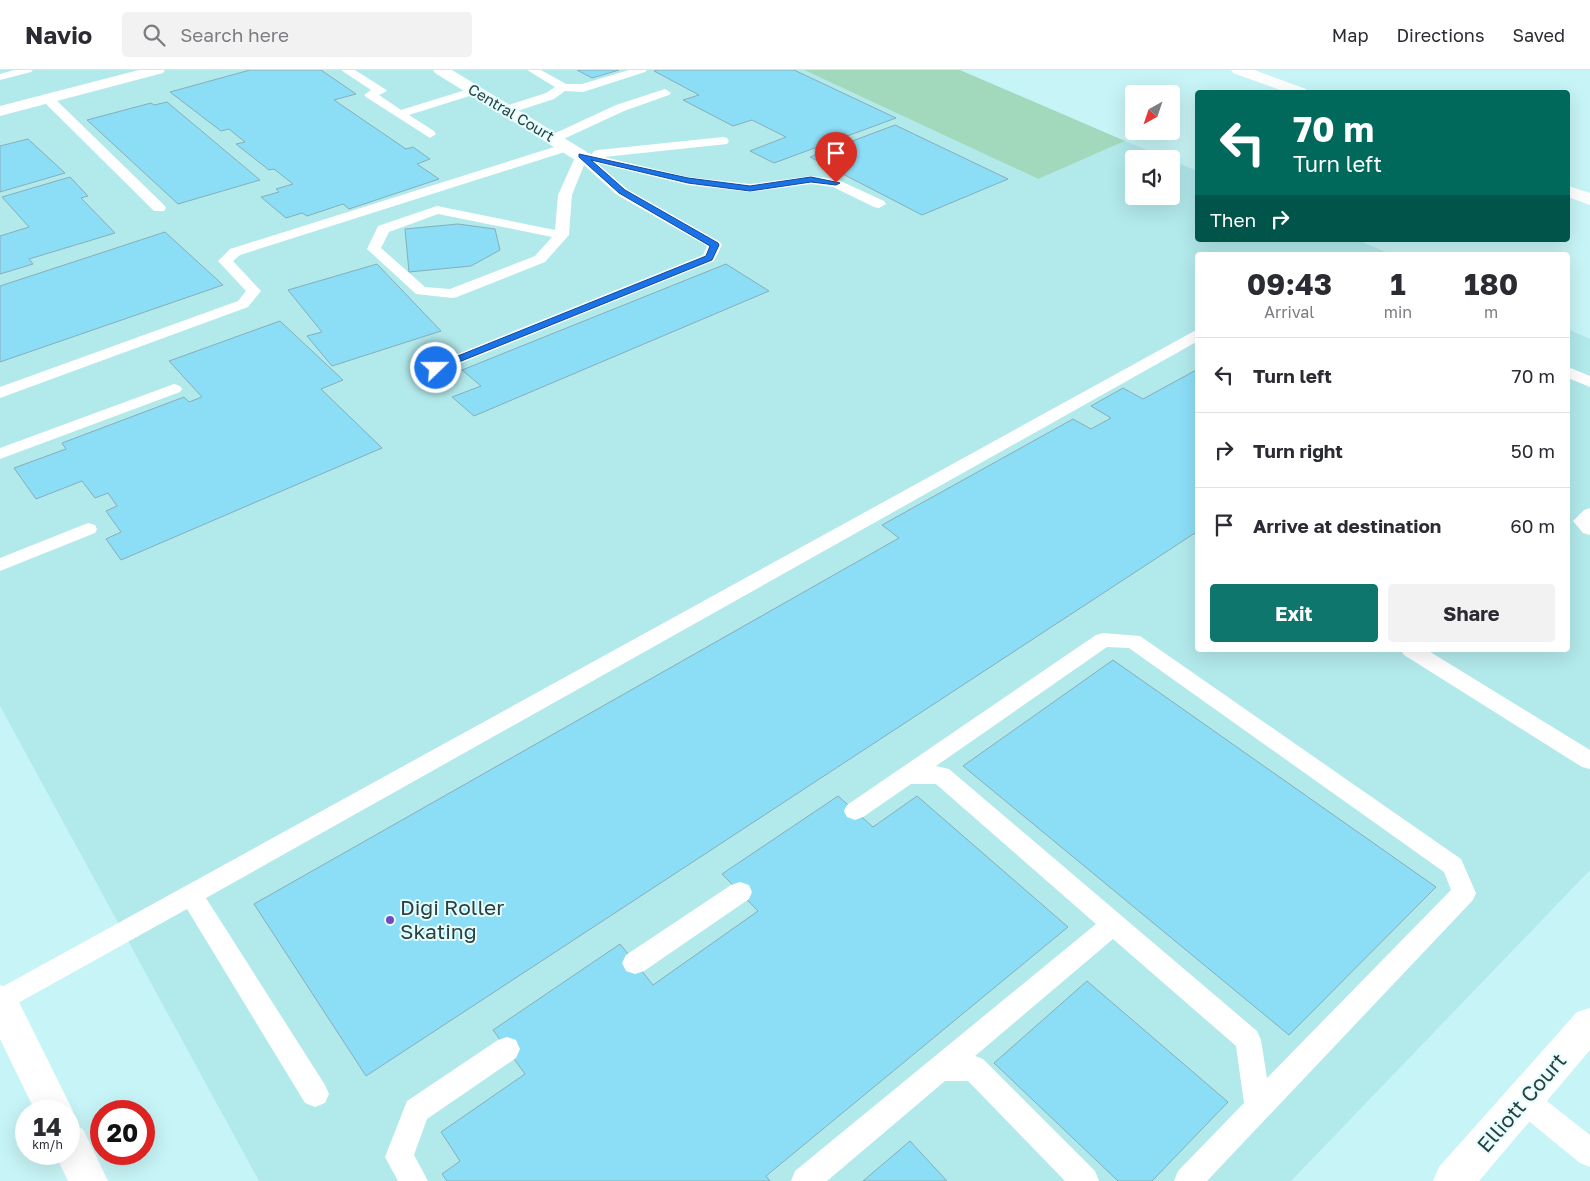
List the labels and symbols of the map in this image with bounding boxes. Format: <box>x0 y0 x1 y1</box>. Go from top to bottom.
street label: Central Court <box>465 79 558 145</box>
north arrow <box>1125 85 1180 140</box>
pin <box>815 132 857 183</box>
position arrow <box>409 341 461 393</box>
place label: Digi Roller Skating <box>400 894 504 944</box>
marker: Digi Roller Skating <box>384 914 396 926</box>
street label: Elliott Court <box>1471 1047 1571 1157</box>
speed limit sign: 20 <box>90 1100 155 1165</box>

